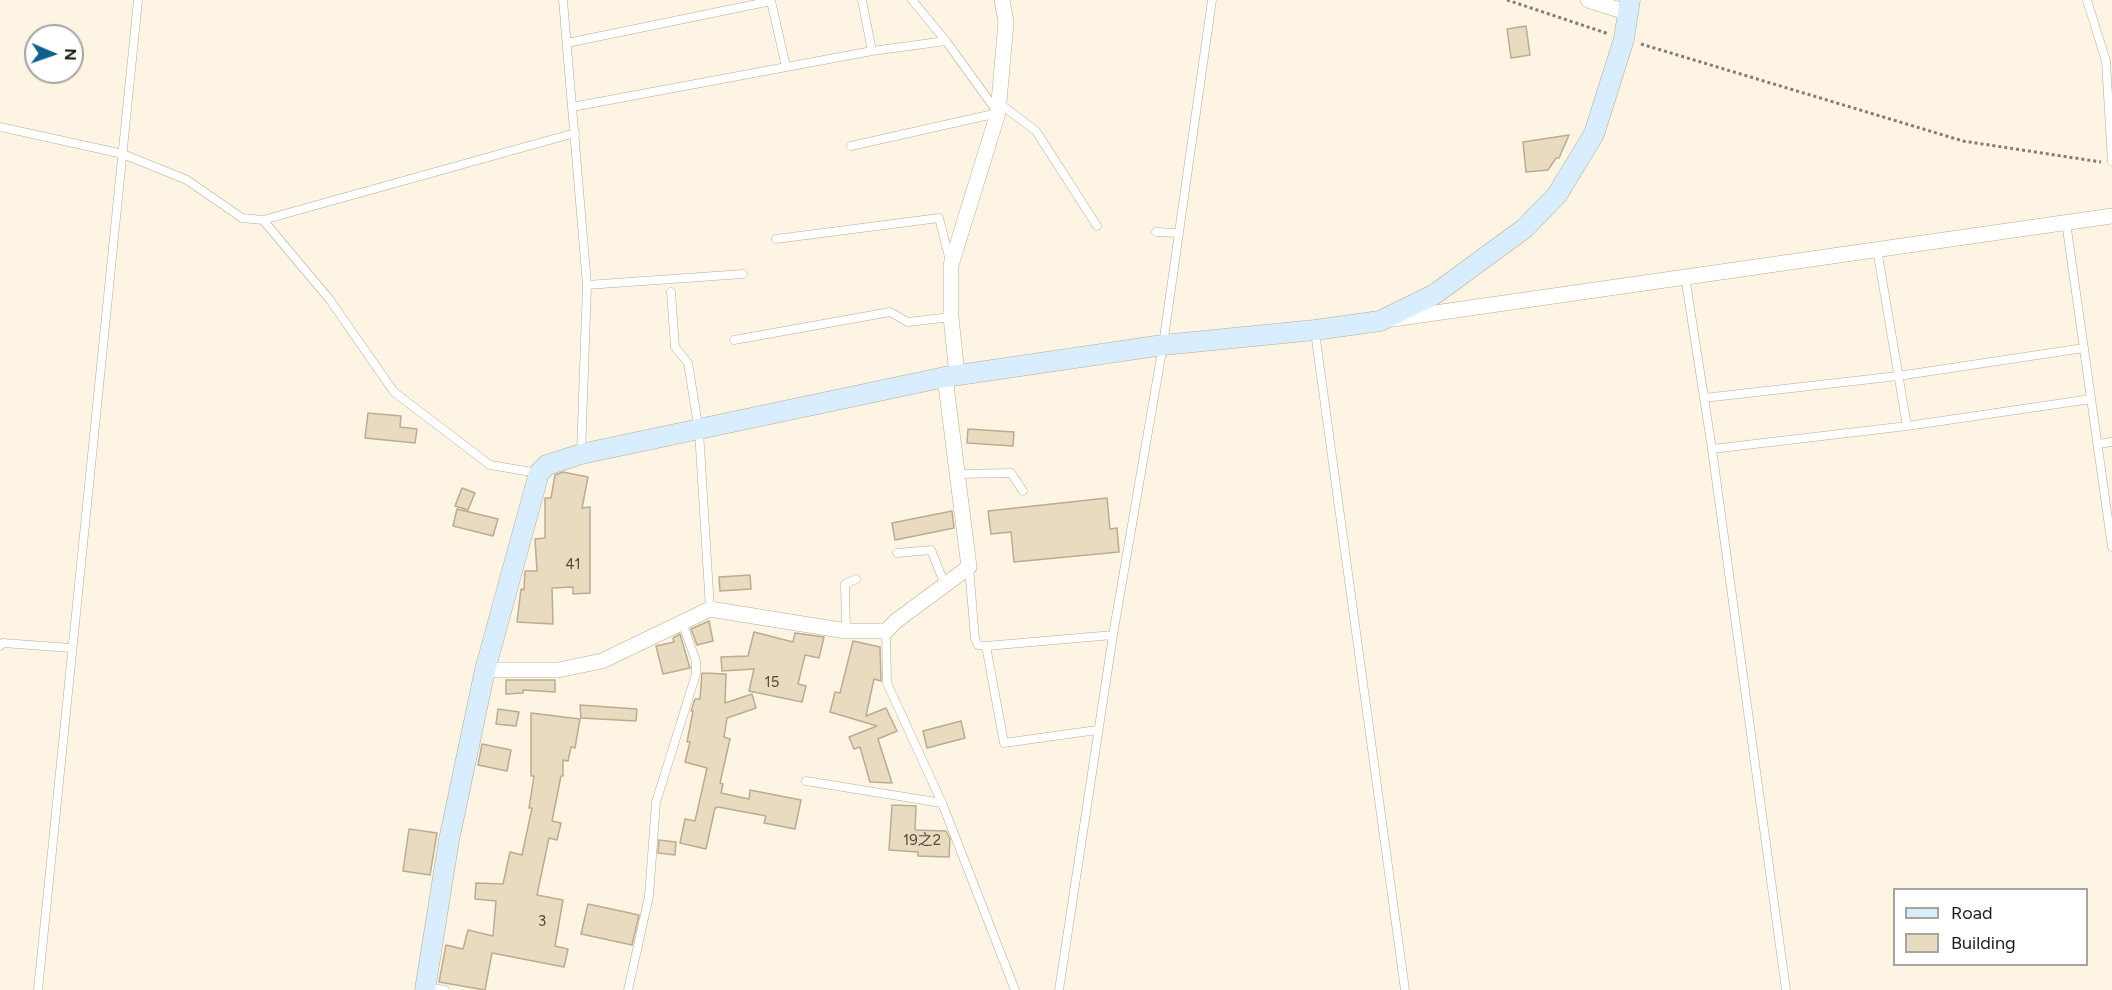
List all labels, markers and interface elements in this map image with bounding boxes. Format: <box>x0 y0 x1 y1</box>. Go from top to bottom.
north arrow <box>24 24 84 84</box>
text: N <box>61 48 80 61</box>
house number: 41 <box>565 556 581 574</box>
house number: 15 <box>765 674 779 692</box>
house number: 19之2 <box>903 832 941 850</box>
legend <box>1893 888 2088 966</box>
text: Road <box>1951 902 1992 924</box>
house number: 3 <box>538 913 546 931</box>
text: Building <box>1951 932 2016 954</box>

